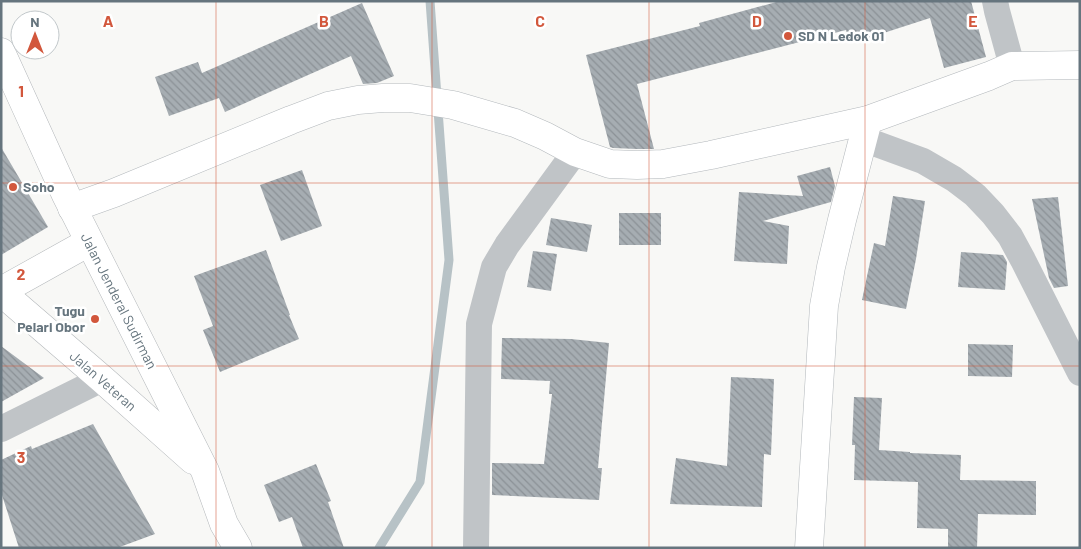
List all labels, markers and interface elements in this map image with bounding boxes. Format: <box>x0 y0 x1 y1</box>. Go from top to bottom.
north arrow <box>10 10 60 60</box>
text: A <box>103 11 114 30</box>
text: B <box>319 11 329 30</box>
text: C <box>535 11 545 30</box>
text: D <box>752 11 762 30</box>
text: E <box>968 11 978 30</box>
text: N <box>30 13 40 30</box>
place label: SD N Ledok 01 <box>798 27 884 44</box>
marker: SD N Ledok 01 <box>782 30 794 42</box>
text: 1 <box>18 81 24 100</box>
place label: Soho <box>23 178 55 195</box>
marker: Soho <box>7 181 19 193</box>
street label: Jalan Jenderal Sudirman <box>78 230 161 372</box>
text: 2 <box>17 264 26 283</box>
place label: Tugu Pelari Obor <box>17 302 86 335</box>
marker: Tugu Pelari Obor <box>89 313 101 325</box>
street label: Jalan Veteran <box>66 347 140 414</box>
text: 3 <box>17 447 25 466</box>

